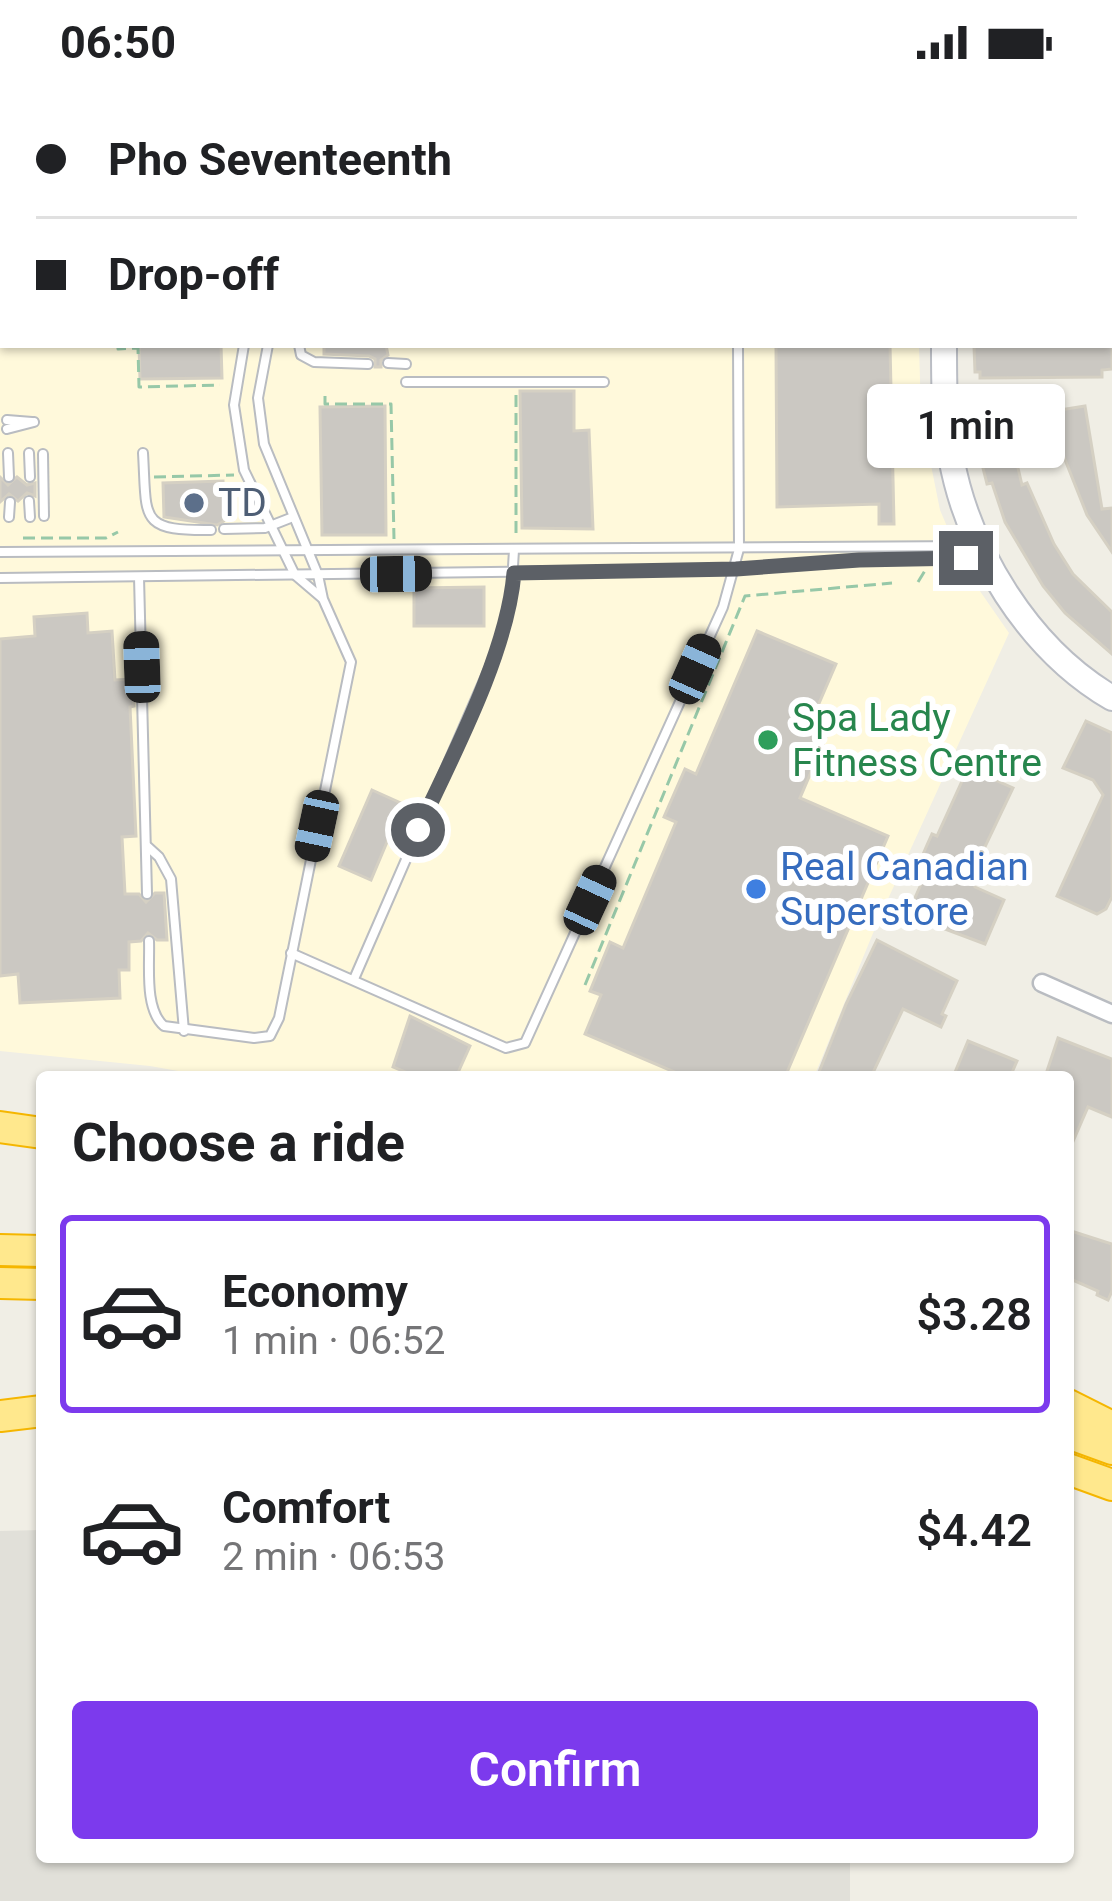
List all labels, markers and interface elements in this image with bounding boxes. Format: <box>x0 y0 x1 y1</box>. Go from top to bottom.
text: 06:50 <box>60 16 176 69</box>
text: Pho Seventeenth <box>108 133 452 186</box>
text: Drop-off <box>108 248 279 301</box>
callout: 1 min <box>867 384 1065 468</box>
text: 1 min <box>917 403 1015 449</box>
place label: TD <box>218 480 267 526</box>
marker: TD <box>181 490 207 516</box>
route end <box>939 531 993 585</box>
car <box>360 555 432 593</box>
car <box>664 629 726 709</box>
car <box>123 630 161 704</box>
place label: Spa Lady Fitness Centre <box>792 695 1042 786</box>
marker: Spa Lady Fitness Centre <box>755 727 781 753</box>
car <box>292 787 342 865</box>
route start <box>391 803 445 857</box>
place label: Real Canadian Superstore <box>780 844 1029 935</box>
car <box>558 860 622 940</box>
marker: Real Canadian Superstore <box>743 876 769 902</box>
text: Choose a ride <box>72 1111 405 1174</box>
icon: car <box>78 1260 186 1368</box>
text: Economy <box>222 1265 408 1318</box>
text: $3.28 <box>916 1288 1032 1341</box>
text: 1 min · 06:52 <box>222 1318 445 1364</box>
icon: car <box>78 1476 186 1584</box>
text: Comfort <box>222 1481 390 1534</box>
text: $4.42 <box>916 1504 1032 1557</box>
text: 2 min · 06:53 <box>222 1534 445 1580</box>
button: Confirm <box>72 1701 1038 1839</box>

